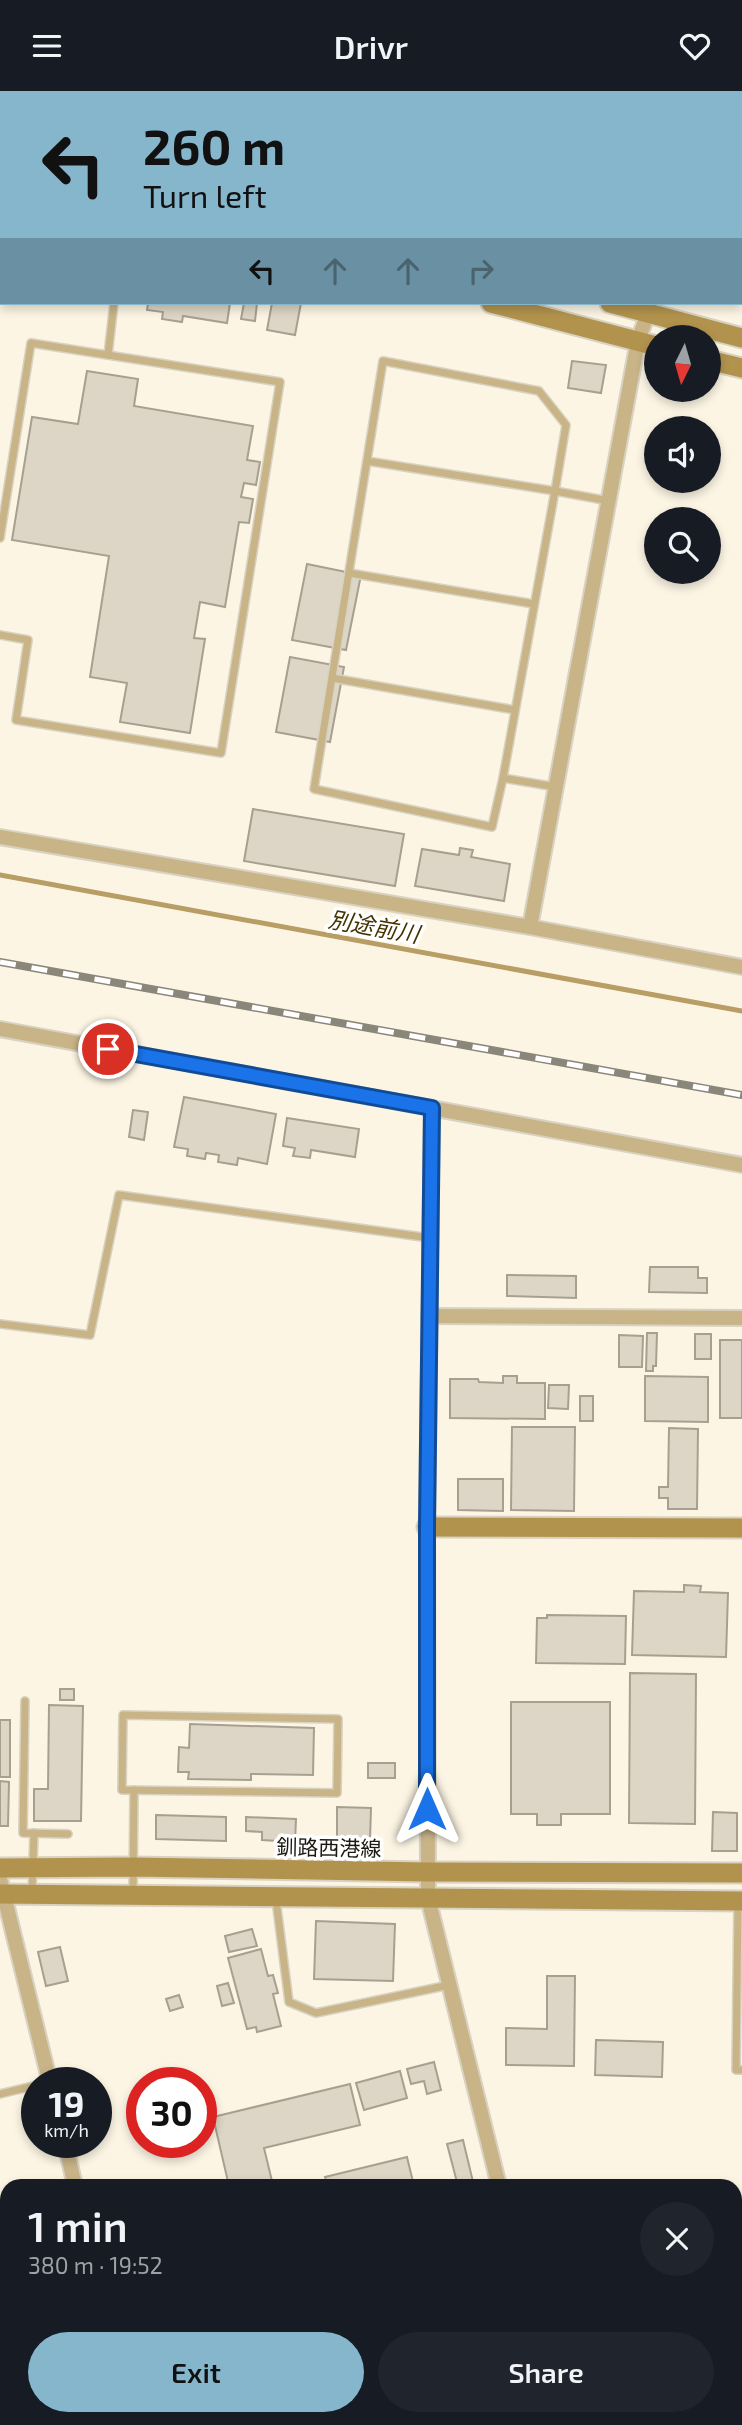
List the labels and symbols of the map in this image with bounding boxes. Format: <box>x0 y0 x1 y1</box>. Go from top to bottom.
north arrow <box>644 325 721 403</box>
water label: 別途前川 <box>326 904 425 948</box>
pin <box>78 1019 138 1079</box>
position arrow <box>390 1772 464 1846</box>
street label: 釧路西港線 <box>276 1834 382 1860</box>
speed limit sign: 30 <box>126 2067 217 2158</box>

